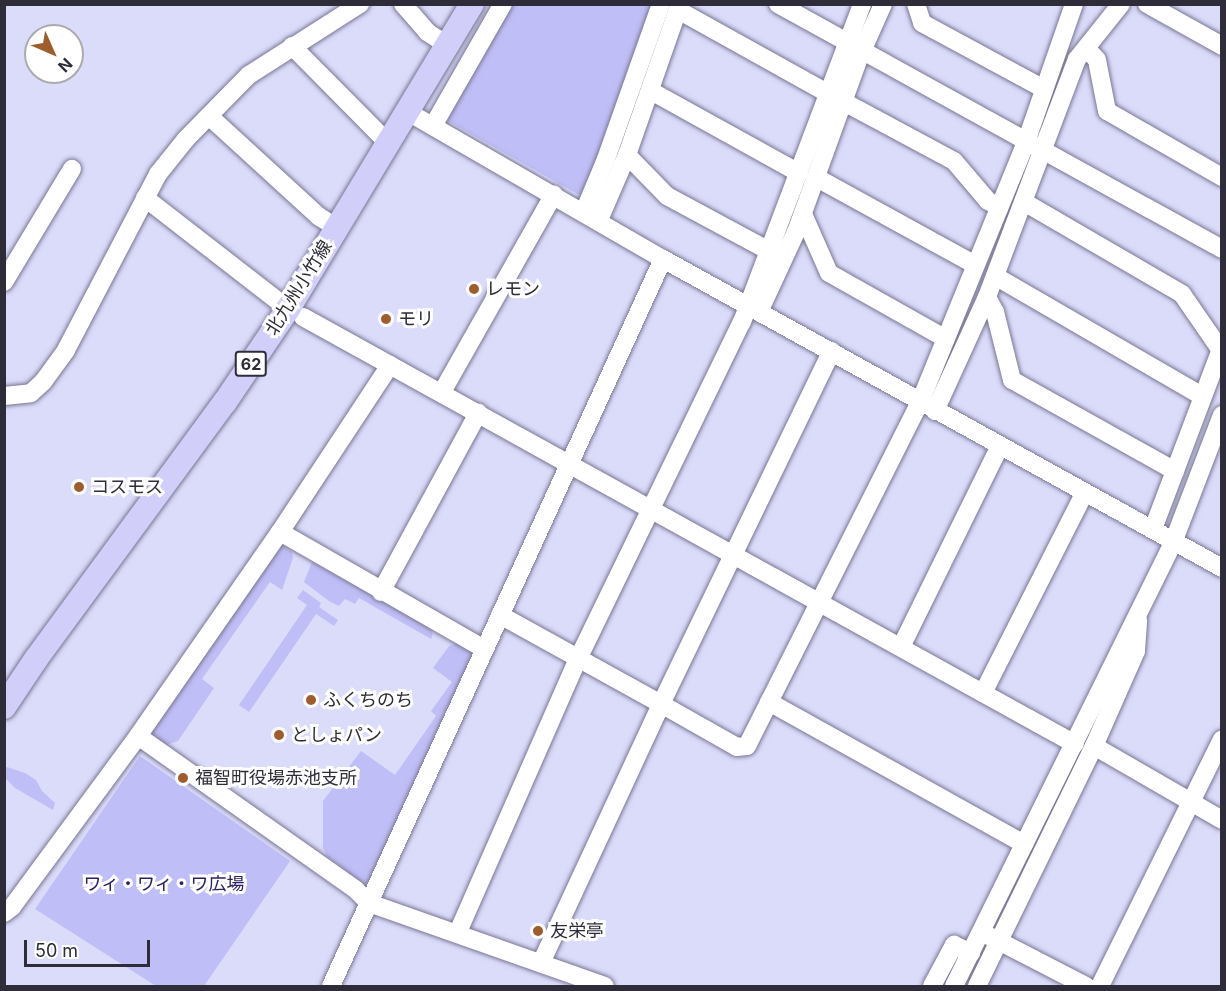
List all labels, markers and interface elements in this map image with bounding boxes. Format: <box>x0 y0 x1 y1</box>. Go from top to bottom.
north arrow <box>24 24 84 84</box>
text: N <box>54 54 77 77</box>
street label: 北九州小竹線 <box>261 236 337 340</box>
place label: レモン <box>486 278 540 300</box>
marker: レモン <box>467 282 481 296</box>
place label: モリ <box>398 308 434 330</box>
marker: モリ <box>379 312 393 326</box>
road number: 62 <box>234 351 268 377</box>
place label: コスモス <box>91 476 163 498</box>
marker: コスモス <box>72 480 86 494</box>
place label: ふくちのち <box>323 689 413 711</box>
marker: ふくちのち <box>304 693 318 707</box>
place label: としょパン <box>291 724 381 746</box>
marker: としょパン <box>272 728 286 742</box>
place label: 福智町役場赤池支所 <box>195 767 357 789</box>
marker: 福智町役場赤池支所 <box>176 771 190 785</box>
park label: ワィ・ワィ・ワ広場 <box>83 873 245 895</box>
place label: 友栄亭 <box>550 920 604 942</box>
marker: 友栄亭 <box>531 924 545 938</box>
scale bar <box>27 928 153 966</box>
text: 50 m <box>35 940 78 961</box>

